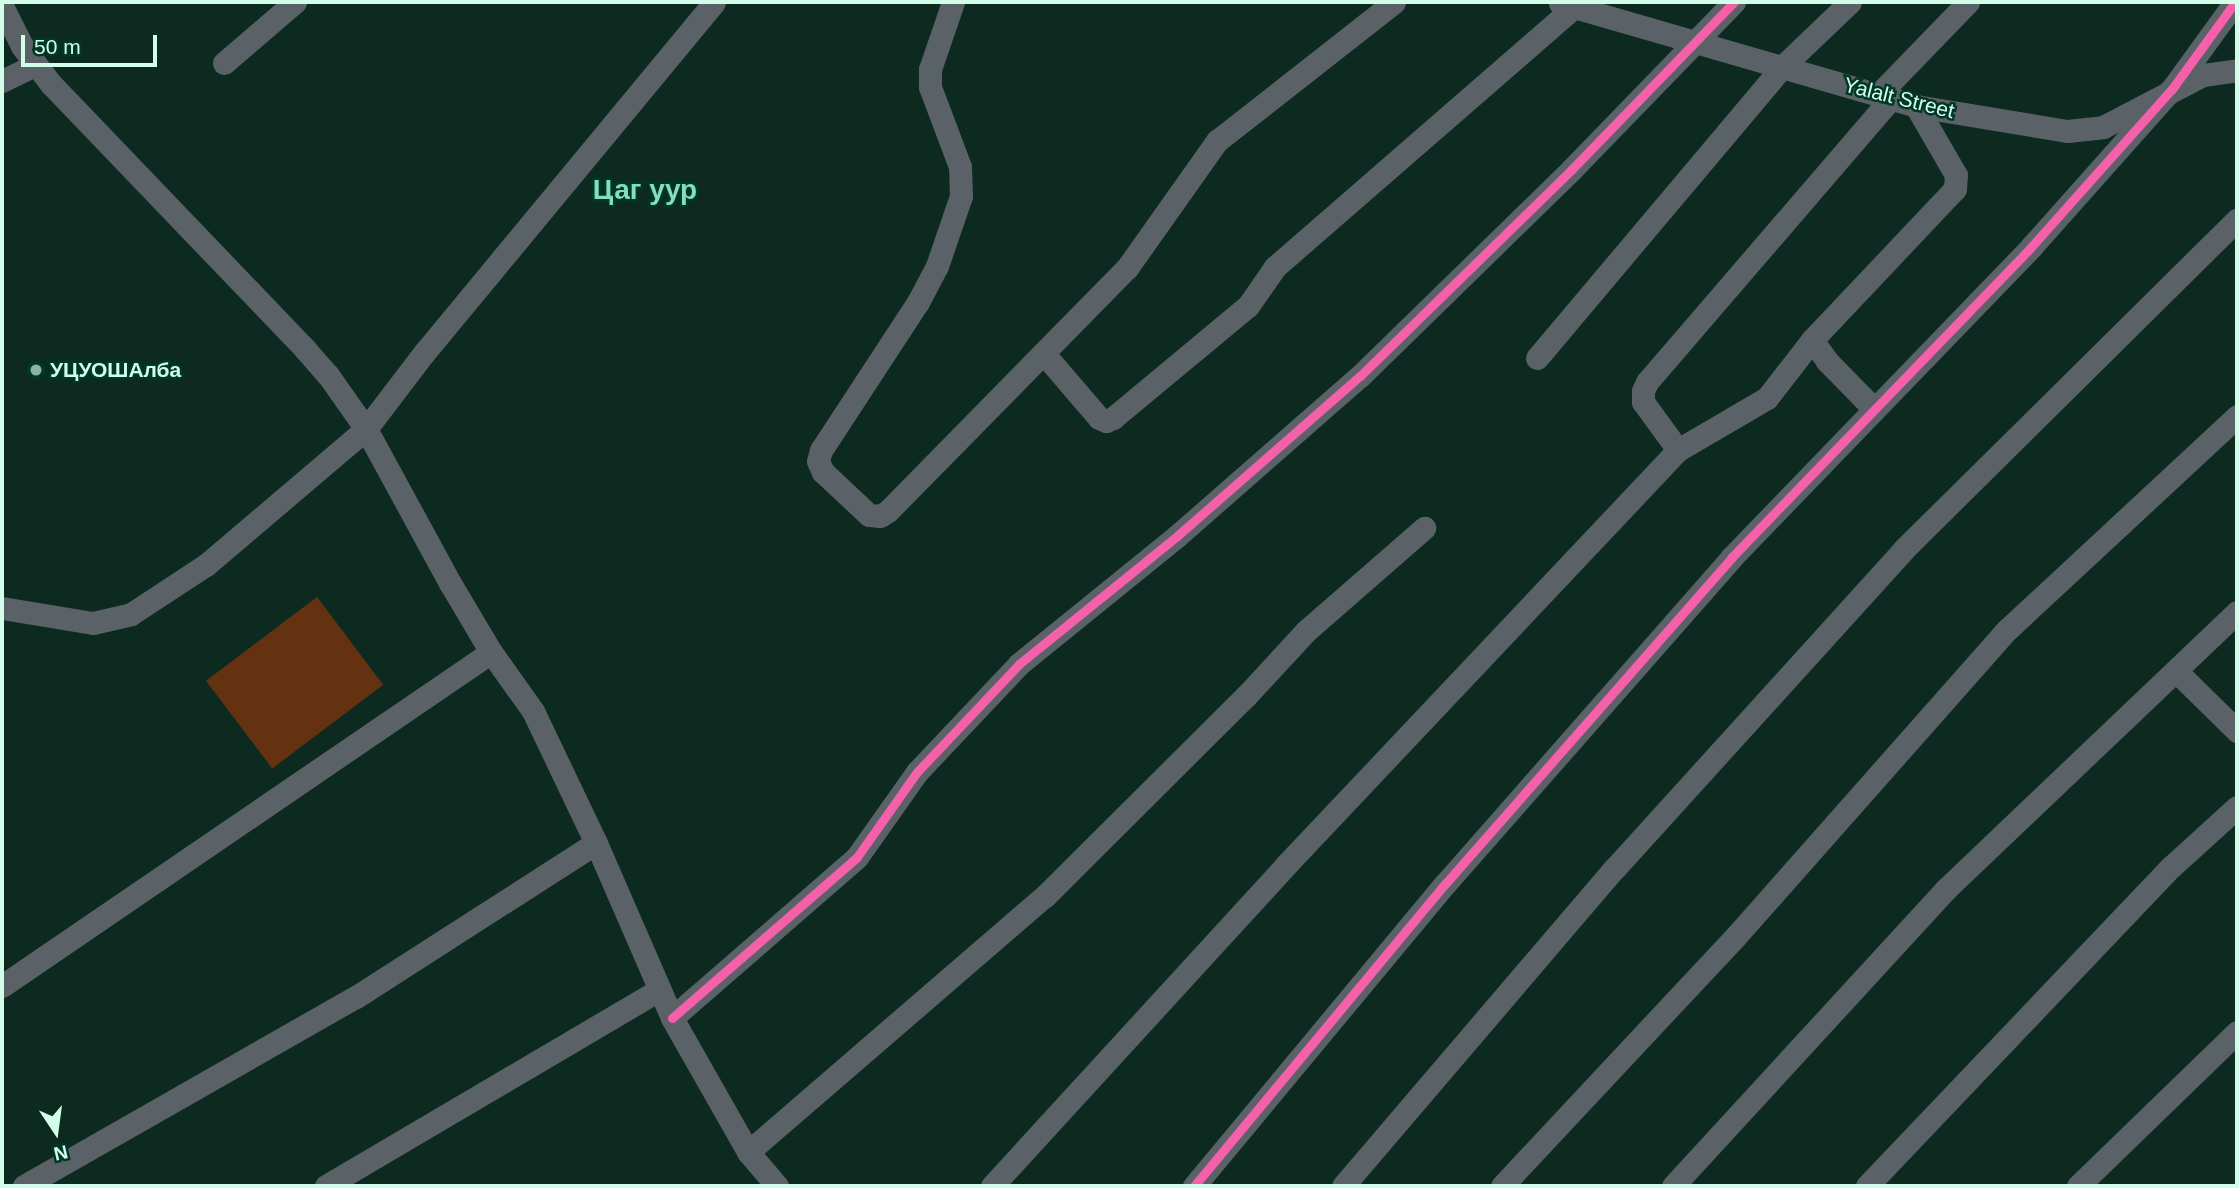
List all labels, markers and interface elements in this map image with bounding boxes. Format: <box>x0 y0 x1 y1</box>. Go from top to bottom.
scale bar <box>24 21 161 65</box>
text: 50 m <box>34 35 81 58</box>
street label: Yalalt Street <box>1841 72 1957 124</box>
district label: Цаг уур <box>593 173 697 207</box>
place label: УЦУОШАлба <box>50 357 181 383</box>
marker: УЦУОШАлба <box>28 362 44 378</box>
north arrow <box>21 1097 91 1167</box>
text: N <box>52 1141 70 1165</box>

